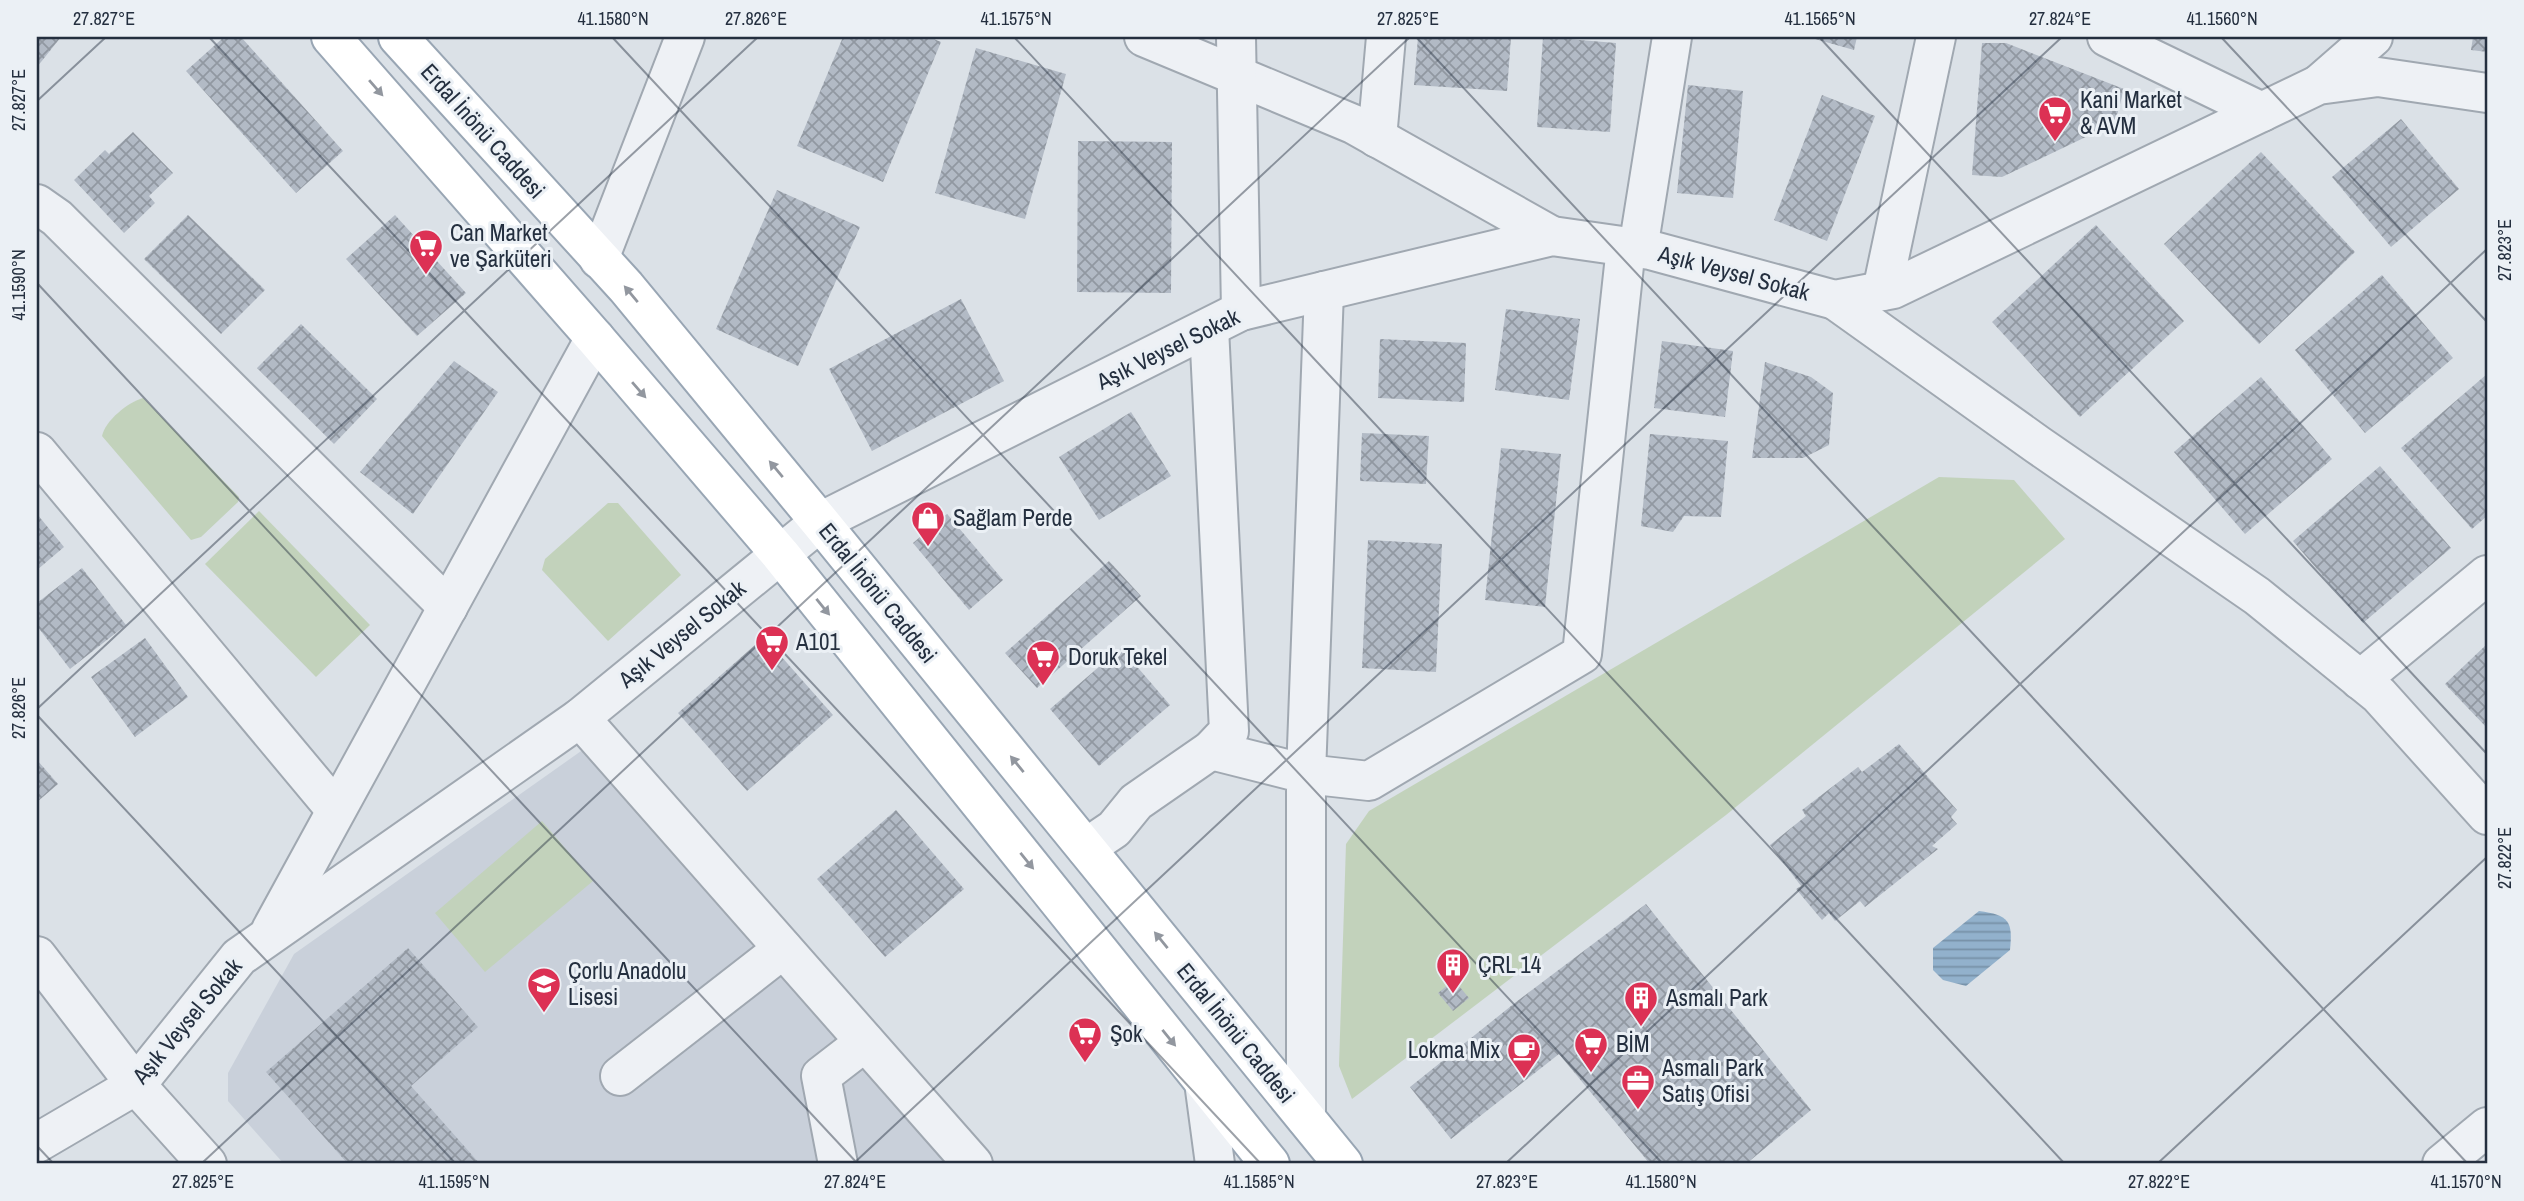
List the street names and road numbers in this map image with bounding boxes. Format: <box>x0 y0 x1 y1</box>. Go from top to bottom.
street label: Erdal İnönü Caddesi <box>414 56 552 205</box>
street label: Aşık Veysel Sokak <box>1654 237 1814 308</box>
street label: Aşık Veysel Sokak <box>1090 300 1245 397</box>
street label: Erdal İnönü Caddesi <box>812 516 945 669</box>
street label: Aşık Veysel Sokak <box>611 572 752 695</box>
street label: Aşık Veysel Sokak <box>124 951 249 1091</box>
street label: Erdal İnönü Caddesi <box>1170 956 1303 1109</box>

